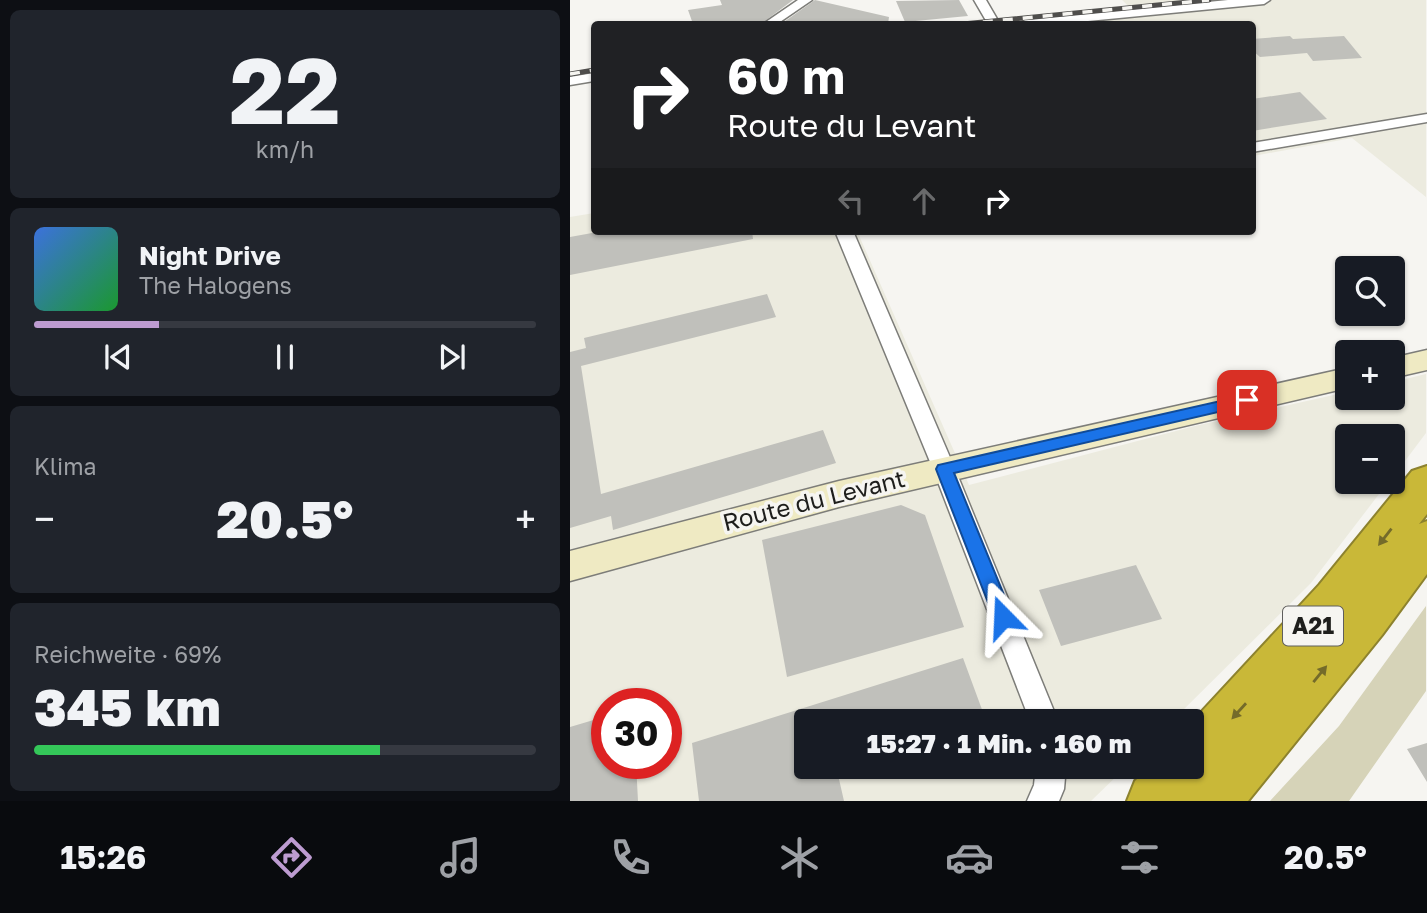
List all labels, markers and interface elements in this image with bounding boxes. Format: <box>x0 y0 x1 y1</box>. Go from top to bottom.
text: 22 <box>229 35 341 144</box>
text: 60 m <box>727 46 845 105</box>
icon: right <box>612 49 703 140</box>
text: Route du Levant <box>727 106 976 144</box>
text: km/h <box>256 135 314 163</box>
icon: left <box>832 182 870 220</box>
icon: ahead <box>905 182 943 220</box>
icon: right <box>978 182 1016 220</box>
text: Night Drive <box>139 240 281 271</box>
map controls <box>1335 256 1405 494</box>
button: search <box>1335 256 1405 326</box>
text: The Halogens <box>139 271 292 299</box>
icon: previous <box>99 338 137 376</box>
icon: pause <box>266 338 304 376</box>
icon: next <box>433 338 471 376</box>
button: + <box>1335 340 1405 410</box>
pin <box>1217 370 1277 430</box>
icon: arrive <box>1228 381 1266 419</box>
button: − <box>1335 424 1405 494</box>
text: Klima <box>34 452 97 480</box>
street label: Route du Levant <box>719 463 908 536</box>
text: 20.5° <box>217 487 353 549</box>
text: − <box>34 496 55 541</box>
text: + <box>515 496 536 541</box>
one-way arrow <box>1378 527 1393 545</box>
position arrow <box>966 580 1040 654</box>
road number: A21 <box>1283 606 1343 646</box>
text: Reichweite · 69% <box>34 640 221 668</box>
one-way arrow <box>1313 666 1328 684</box>
text: 345 km <box>34 675 221 737</box>
speed limit sign: 30 <box>591 688 682 779</box>
one-way arrow <box>1232 702 1247 719</box>
text: 15:27 · 1 Min. · 160 m <box>867 728 1131 759</box>
icon: directions <box>267 833 316 882</box>
icon: music <box>436 833 485 882</box>
icon: phone <box>606 833 655 882</box>
icon: climate <box>775 833 824 882</box>
icon: car <box>945 833 994 882</box>
icon: filters <box>1115 833 1164 882</box>
text: 15:26 <box>60 838 146 876</box>
text: 20.5° <box>1284 838 1367 876</box>

